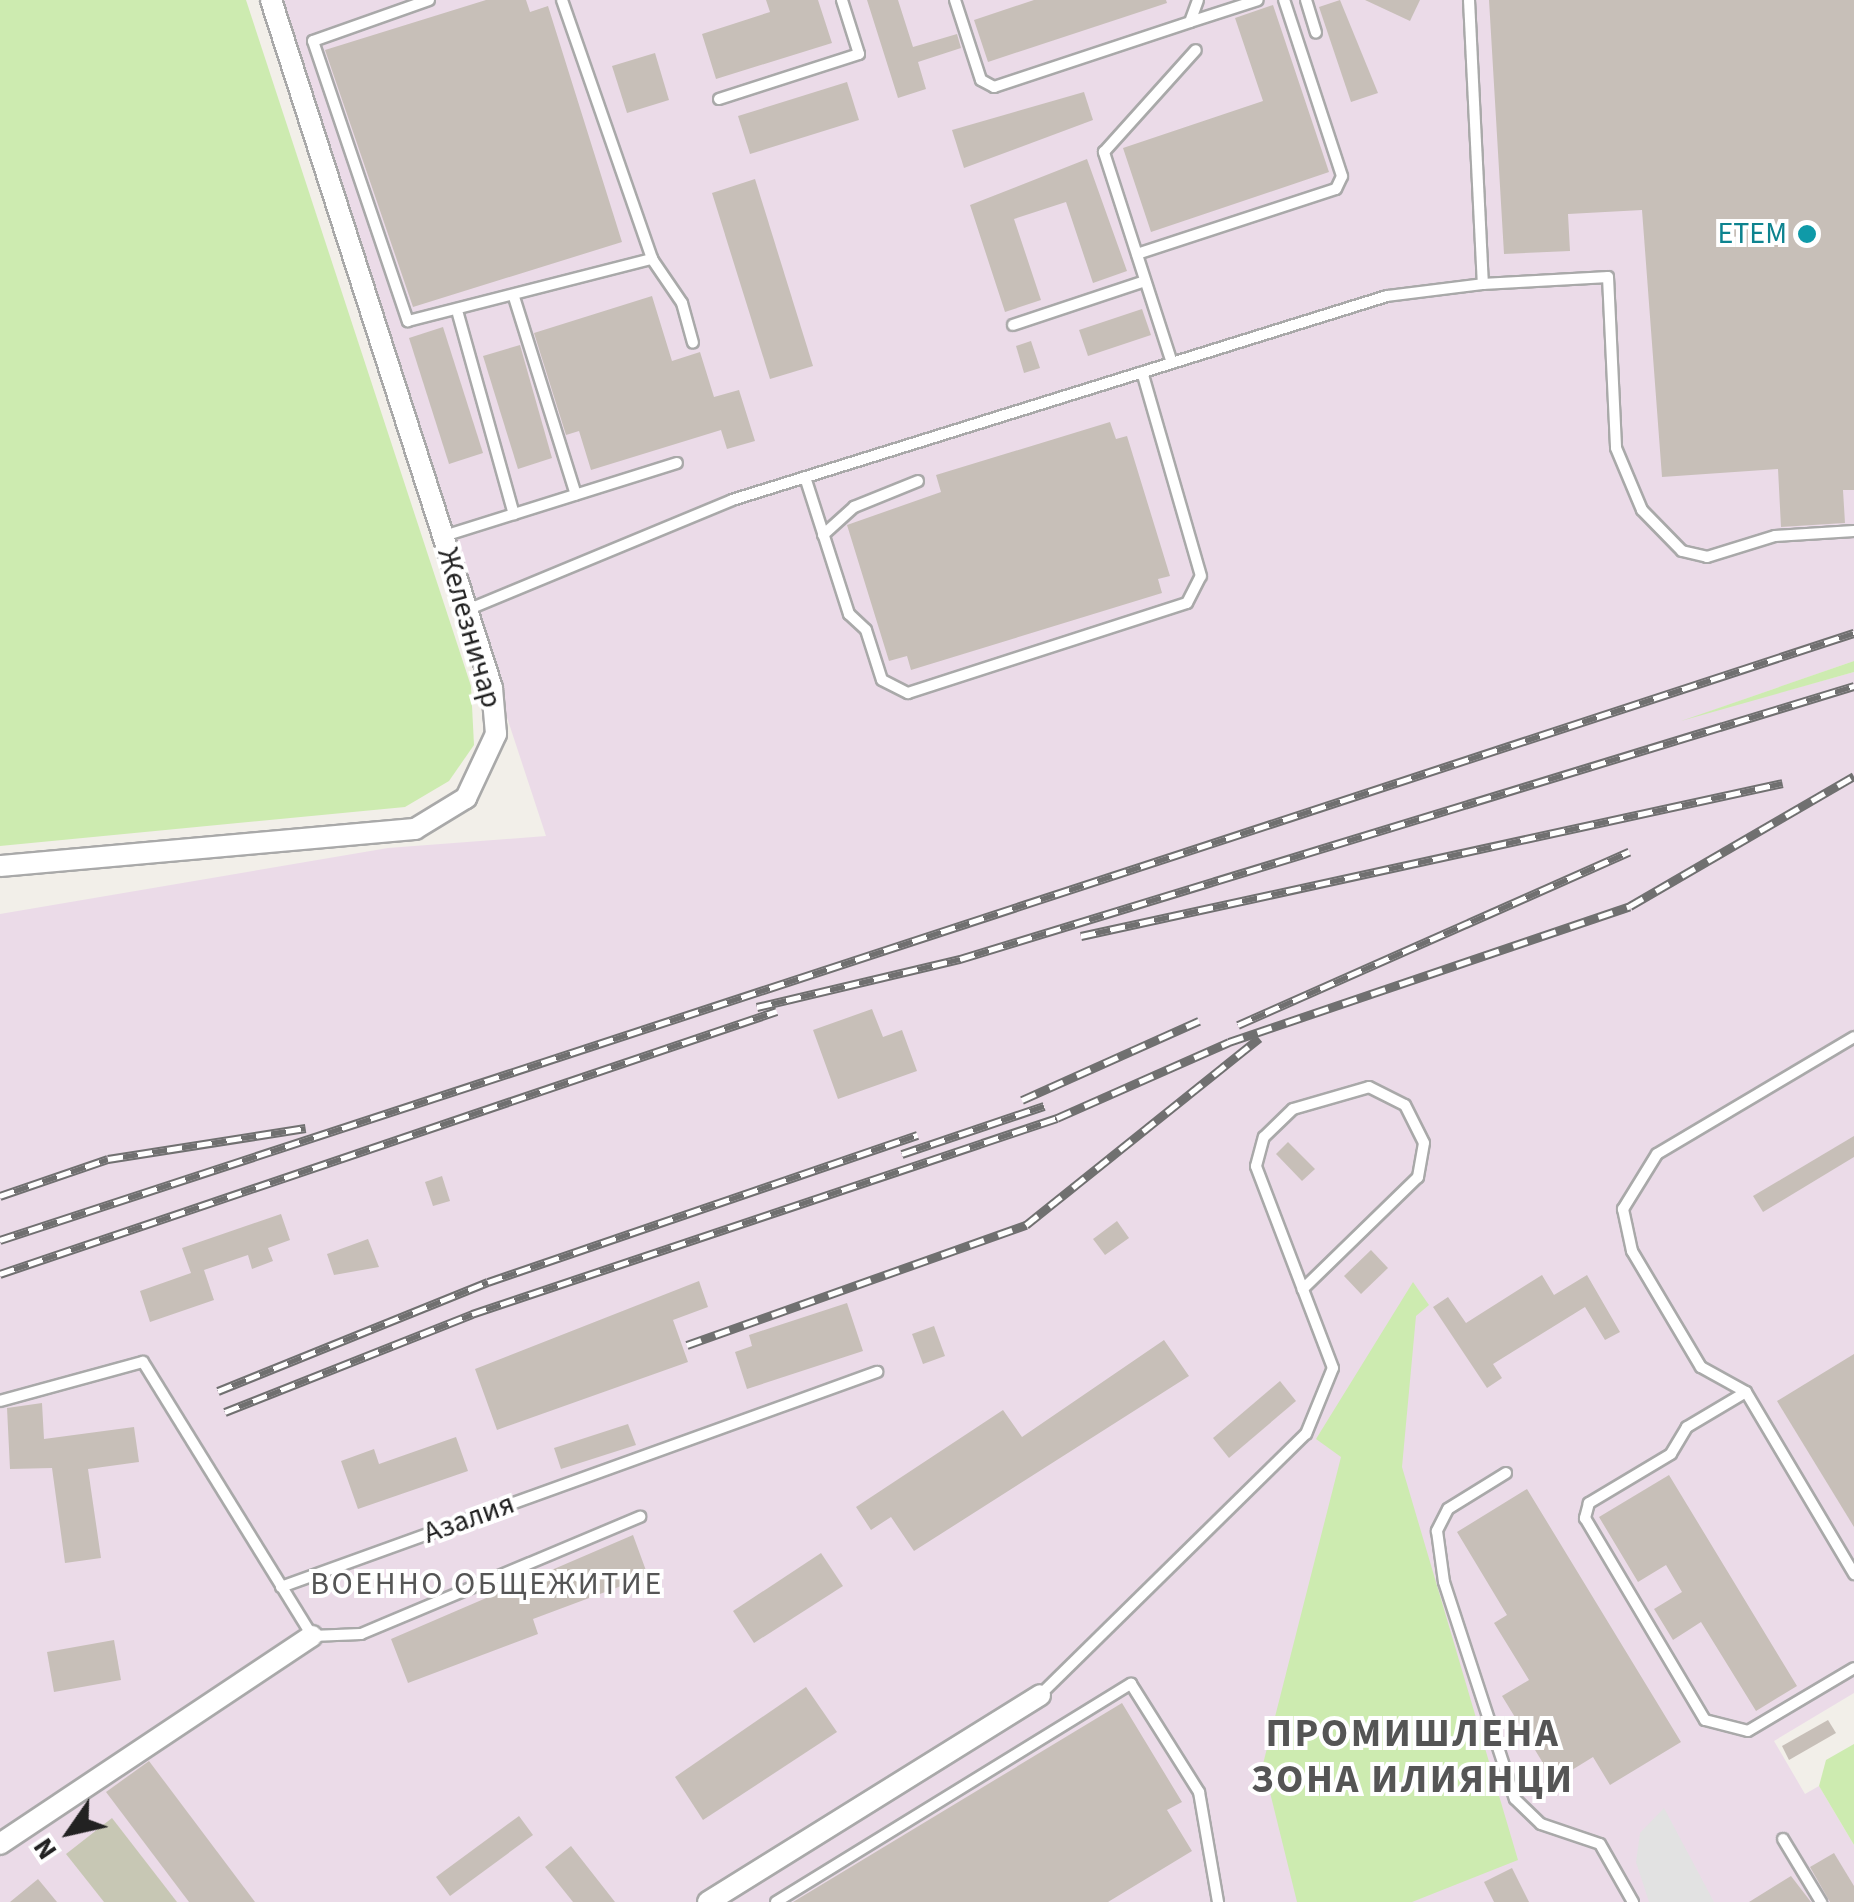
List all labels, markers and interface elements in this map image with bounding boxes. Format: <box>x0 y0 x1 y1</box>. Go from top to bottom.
place label: ЕТЕМ <box>1717 216 1787 252</box>
marker: ЕТЕМ <box>1796 223 1818 245</box>
street label: Железничар <box>429 544 509 712</box>
street label: Азалия <box>419 1486 519 1552</box>
district label: ВОЕННО ОБЩЕЖИТИЕ <box>310 1565 664 1603</box>
district label: ПРОМИШЛЕНА ЗОНА ИЛИЯНЦИ <box>1251 1710 1575 1804</box>
north arrow <box>20 1782 120 1882</box>
text: N <box>23 1830 67 1868</box>

